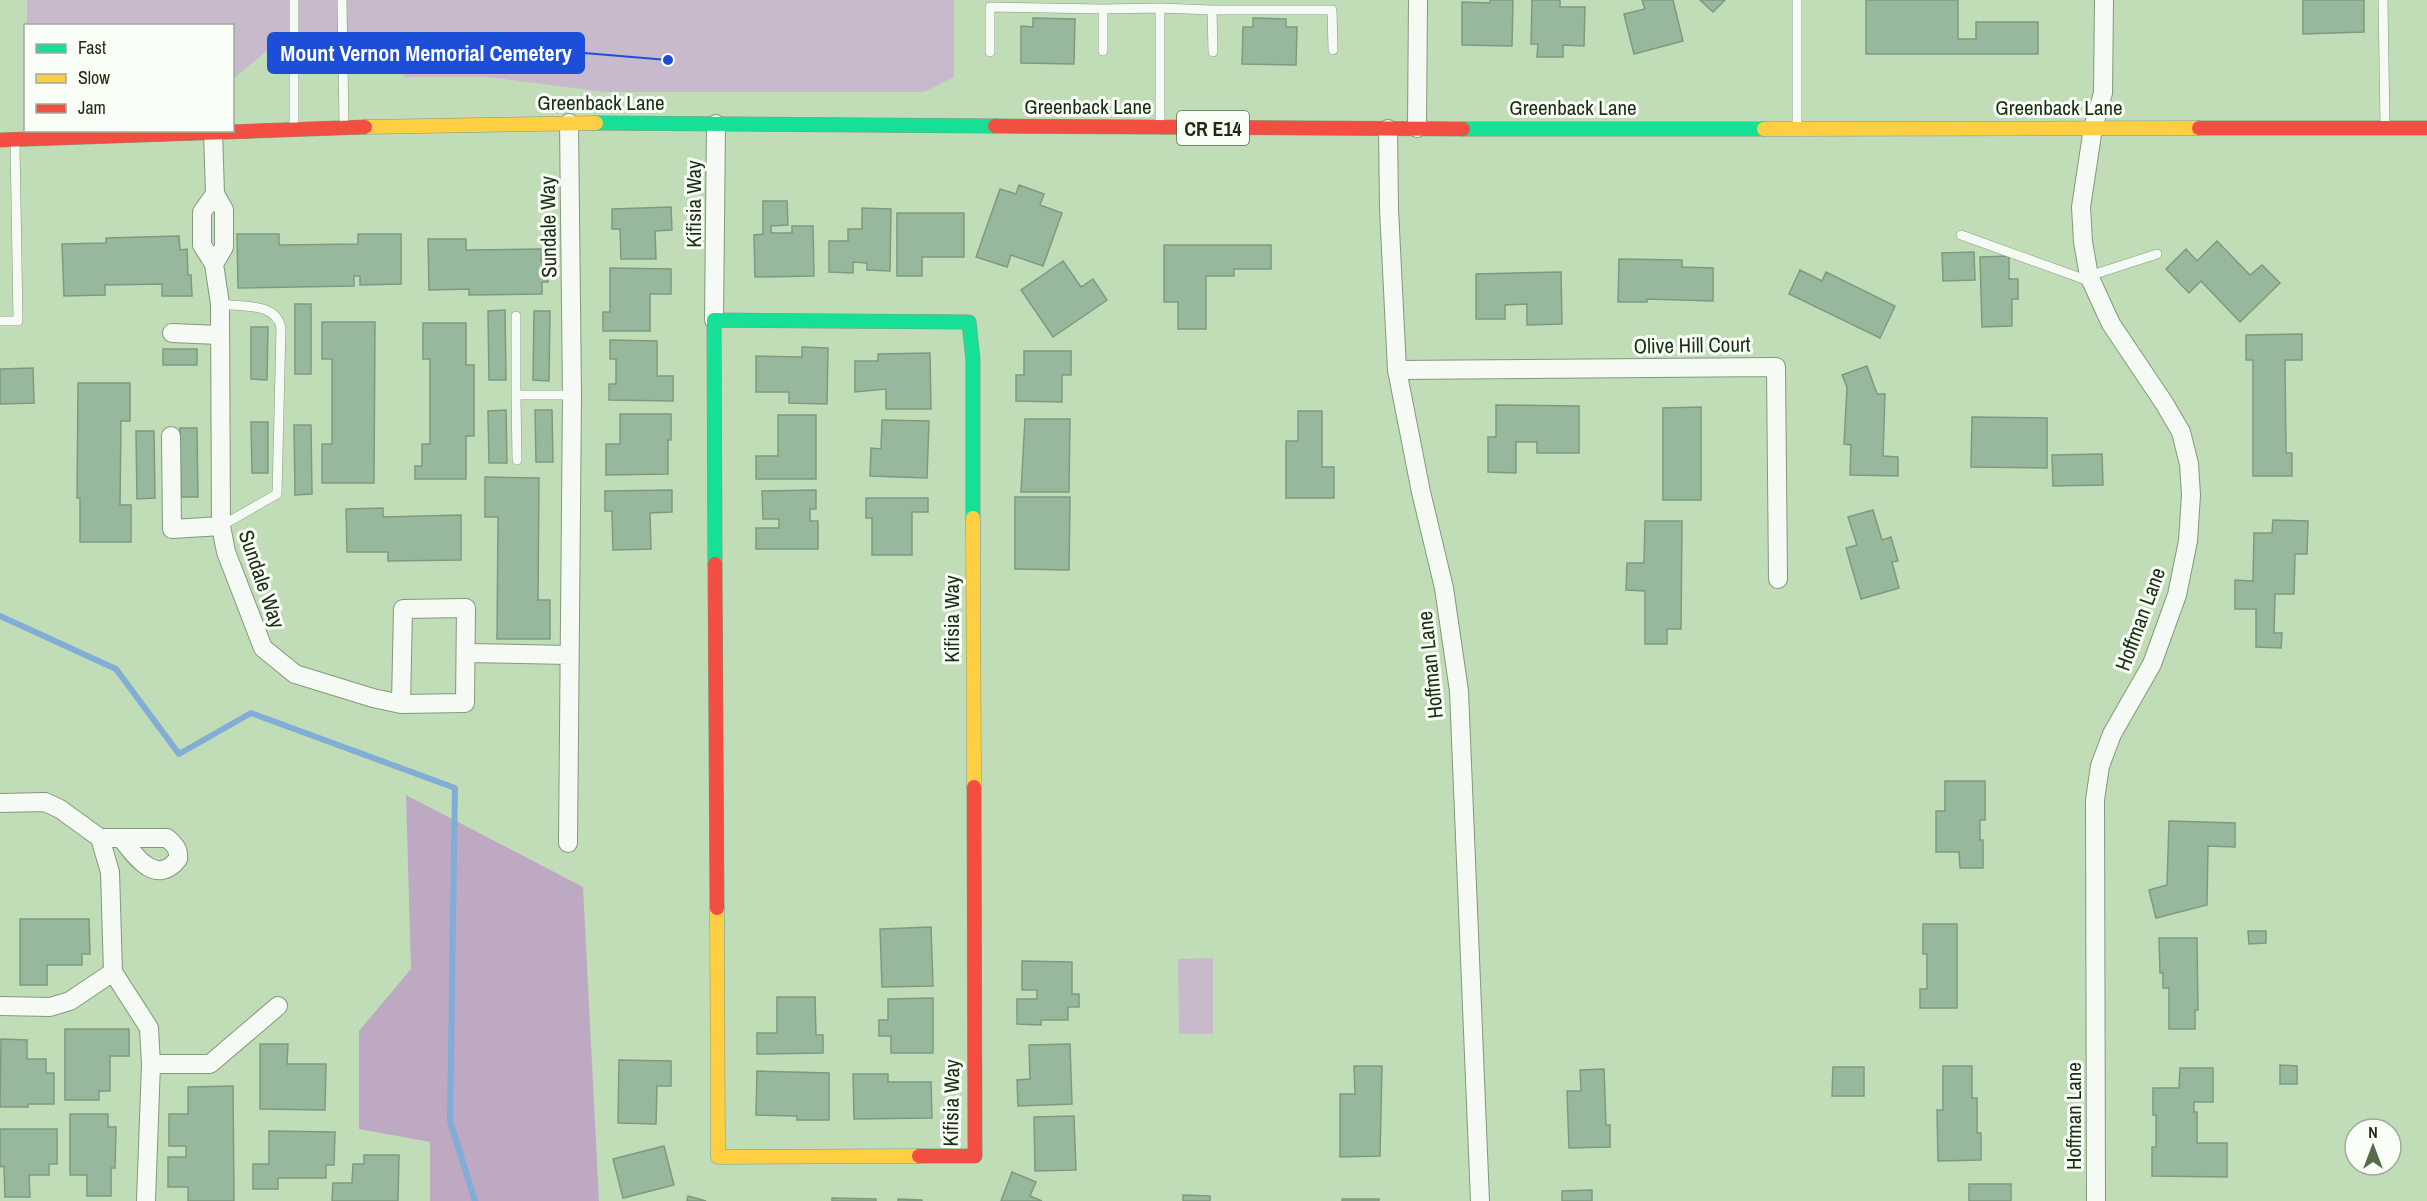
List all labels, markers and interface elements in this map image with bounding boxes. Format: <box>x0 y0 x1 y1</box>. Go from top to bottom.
legend <box>24 24 234 132</box>
callout: Mount Vernon Memorial Cemetery <box>268 33 584 73</box>
text: Fast <box>78 35 106 60</box>
text: Mount Vernon Memorial Cemetery <box>280 38 572 68</box>
text: Slow <box>78 65 110 90</box>
street label: Greenback Lane <box>537 88 665 117</box>
street label: Greenback Lane <box>1024 92 1152 121</box>
street label: Greenback Lane <box>1509 93 1637 122</box>
street label: Greenback Lane <box>1995 93 2123 122</box>
text: Jam <box>78 95 106 120</box>
road number: CR E14 <box>1177 111 1249 145</box>
street label: Kifisia Way <box>679 160 708 248</box>
street label: Sundale Way <box>533 175 563 278</box>
street label: Olive Hill Court <box>1633 329 1751 361</box>
street label: Sundale Way <box>232 526 292 632</box>
street label: Hoffman Lane <box>2108 563 2172 675</box>
street label: Kifisia Way <box>937 575 966 663</box>
street label: Hoffman Lane <box>1410 610 1450 720</box>
street label: Kifisia Way <box>936 1059 966 1147</box>
street label: Hoffman Lane <box>2059 1062 2088 1170</box>
north arrow <box>2343 1117 2403 1177</box>
text: N <box>2368 1121 2378 1143</box>

